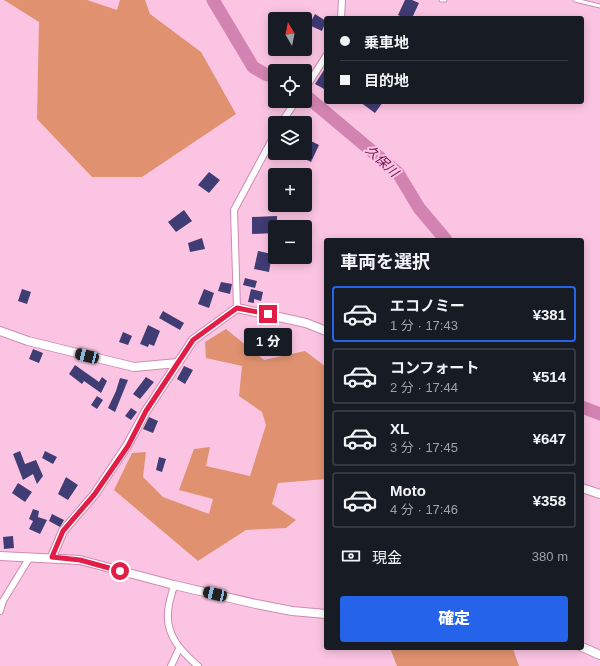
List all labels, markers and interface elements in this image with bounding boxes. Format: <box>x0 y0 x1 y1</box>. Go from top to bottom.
north arrow <box>268 12 312 56</box>
map controls <box>268 12 312 264</box>
text: 乗車地 <box>364 34 409 51</box>
button: locate <box>268 64 312 108</box>
text: 目的地 <box>364 72 409 89</box>
button: layers <box>268 116 312 160</box>
water label: 久保川 <box>363 142 403 181</box>
button: + <box>268 168 312 212</box>
button: − <box>268 220 312 264</box>
text: 車両を選択 <box>340 252 430 272</box>
icon: car <box>342 296 378 332</box>
text: エコノミー <box>390 297 465 314</box>
route end <box>259 305 277 323</box>
text: ¥381 <box>533 306 566 323</box>
text: 1 分 · 17:43 <box>390 318 458 333</box>
callout: 1 分 <box>244 328 292 356</box>
text: 1 分 <box>256 334 280 349</box>
car <box>74 347 100 365</box>
icon: car <box>342 358 378 394</box>
text: コンフォート <box>390 359 480 376</box>
text: ¥514 <box>533 368 566 385</box>
text: 2 分 · 17:44 <box>390 380 458 395</box>
icon: car <box>342 420 378 456</box>
text: XL <box>390 420 409 437</box>
text: ¥647 <box>533 430 566 447</box>
text: 3 分 · 17:45 <box>390 440 458 455</box>
icon: car <box>342 482 378 518</box>
text: Moto <box>390 482 426 499</box>
text: ¥358 <box>533 492 566 509</box>
text: 4 分 · 17:46 <box>390 502 458 517</box>
icon: cash <box>340 545 362 567</box>
text: 現金 <box>372 549 402 566</box>
text: 380 m <box>532 549 568 564</box>
route start <box>111 562 129 580</box>
car <box>202 585 228 603</box>
button: 確定 <box>340 596 568 642</box>

